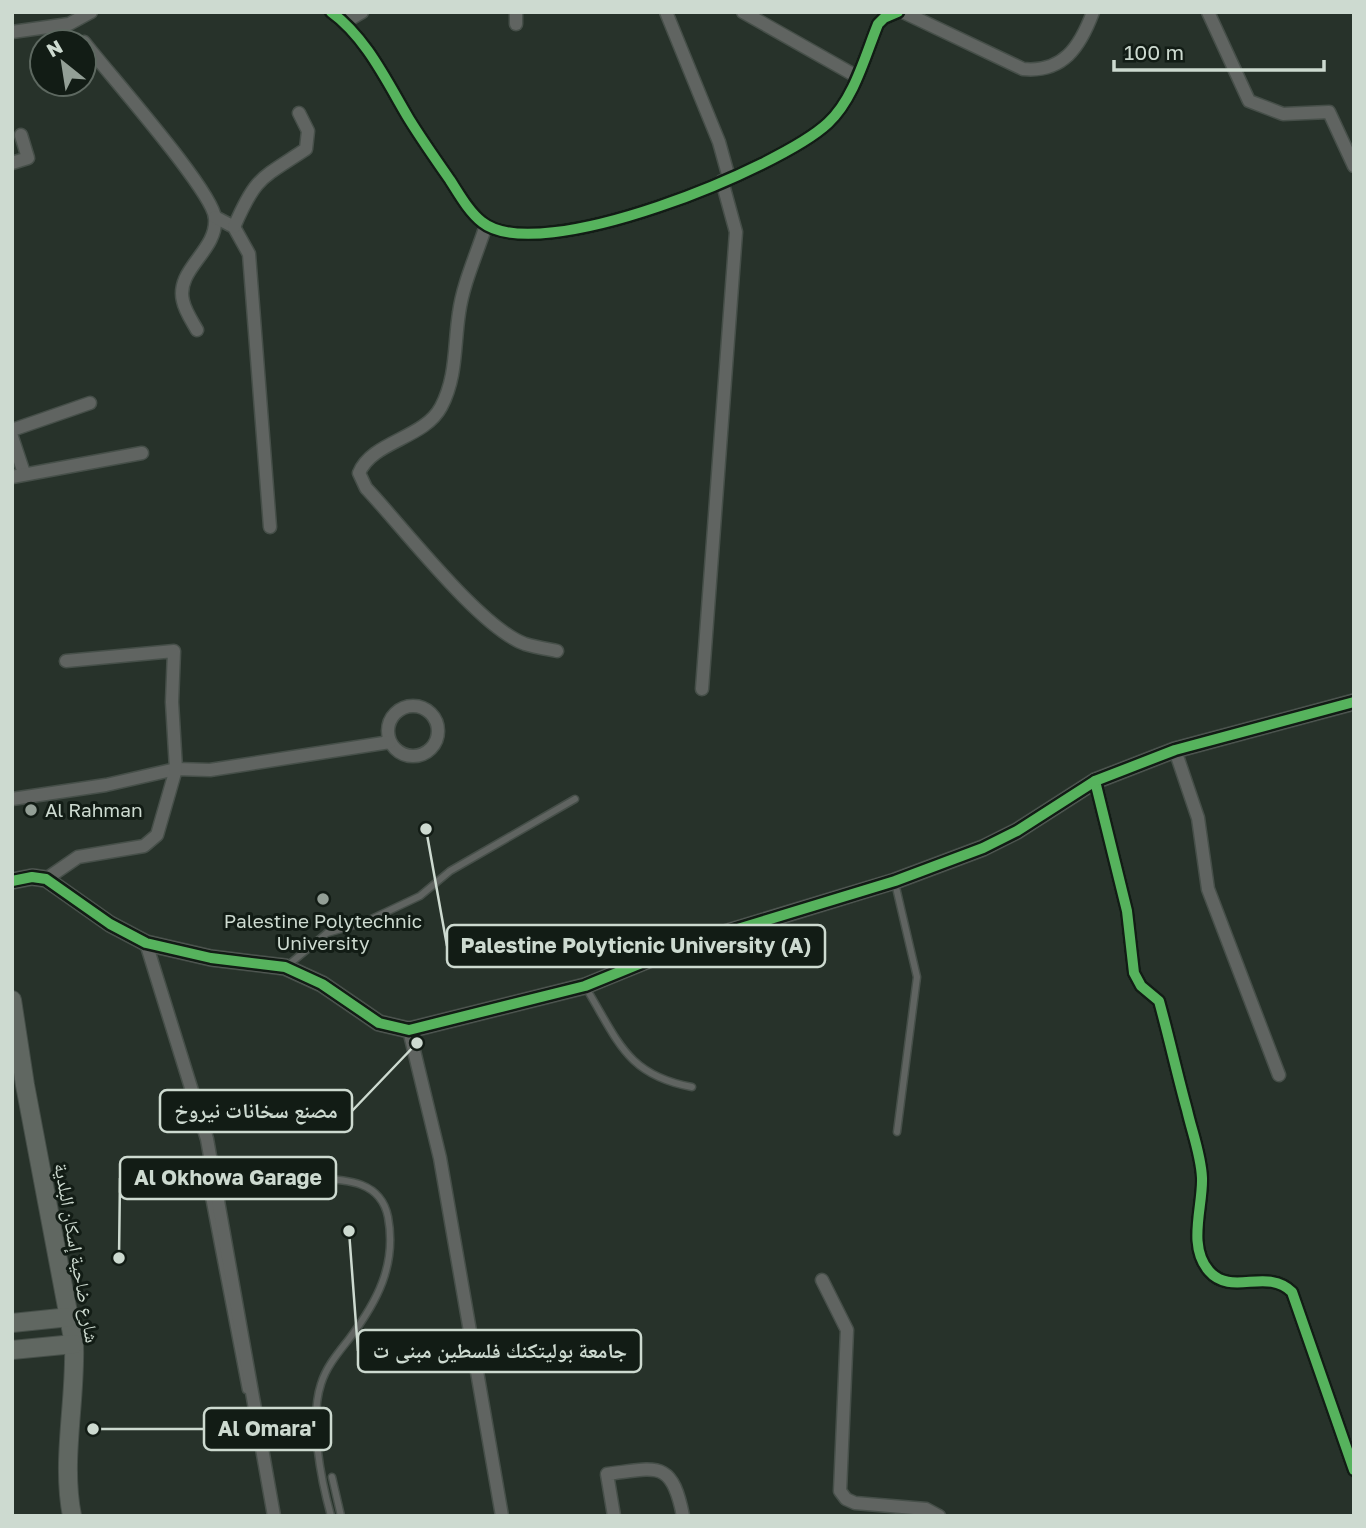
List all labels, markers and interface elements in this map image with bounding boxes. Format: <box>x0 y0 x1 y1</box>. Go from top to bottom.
north arrow <box>28 28 98 98</box>
scale bar <box>1114 28 1324 72</box>
text: N <box>42 34 66 61</box>
text: 100 m <box>1124 39 1184 65</box>
place label: Al Rahman <box>45 798 143 821</box>
marker: Al Rahman <box>23 802 39 818</box>
marker: Palestine Polytechnic University <box>315 891 331 907</box>
place label: Palestine Polytechnic University <box>224 909 422 954</box>
callout: Palestine Polyticnic University (A) <box>447 925 825 967</box>
text: Palestine Polyticnic University (A) <box>461 932 811 958</box>
callout: مصنع سخانات نيروخ <box>160 1090 352 1132</box>
text: مصنع سخانات نيروخ <box>174 1097 338 1125</box>
callout: Al Okhowa Garage <box>120 1157 336 1199</box>
street label: شارع ضاحية إسكان البلدية <box>47 1161 105 1345</box>
text: Al Okhowa Garage <box>134 1164 322 1190</box>
callout: جامعة بوليتكنك فلسطين مبنى ت <box>358 1330 641 1372</box>
text: جامعة بوليتكنك فلسطين مبنى ت <box>373 1337 627 1364</box>
callout: Al Omara' <box>204 1408 331 1450</box>
text: Al Omara' <box>218 1415 316 1441</box>

